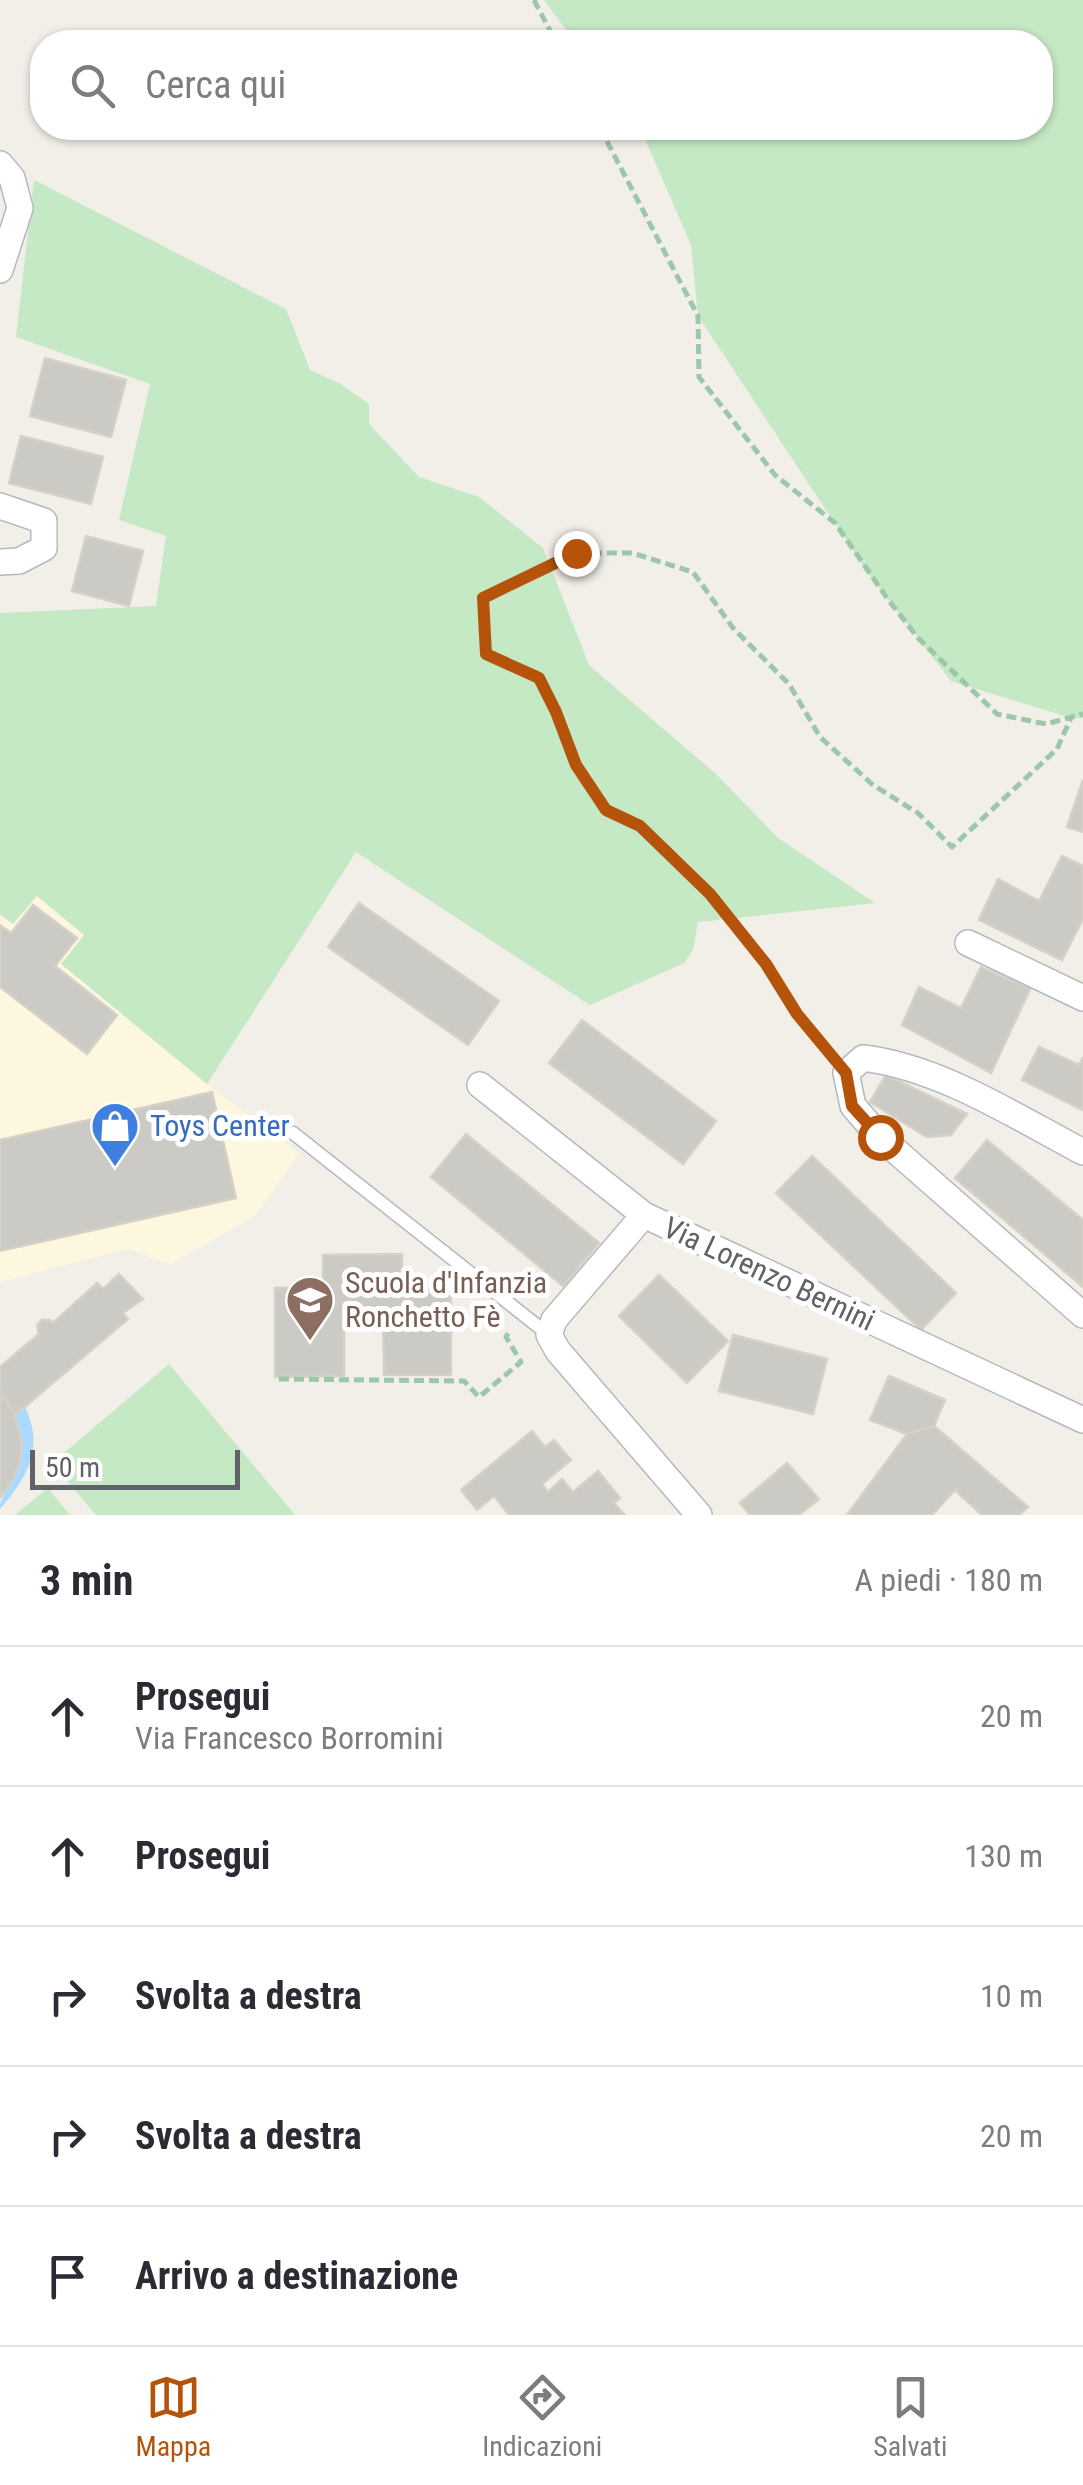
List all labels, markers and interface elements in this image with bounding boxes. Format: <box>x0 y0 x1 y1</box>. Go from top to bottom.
search box <box>30 30 1053 140</box>
icon: search <box>65 58 120 113</box>
text: Cerca qui <box>145 63 286 107</box>
route end <box>554 531 600 577</box>
shop icon: Toys Center <box>89 1100 141 1168</box>
place label: Toys Center <box>150 1108 290 1143</box>
route start <box>858 1115 904 1161</box>
street label: Via Lorenzo Bernini <box>658 1209 880 1338</box>
place label: Scuola d'Infanzia Ronchetto Fè <box>345 1265 547 1334</box>
school or university icon: Scuola d'Infanzia Ronchetto Fè <box>284 1274 336 1342</box>
scale bar <box>30 1445 240 1490</box>
text: 50 m <box>45 1451 100 1484</box>
text: 3 min <box>40 1556 133 1605</box>
text: A piedi · 180 m <box>855 1561 1043 1599</box>
text: Prosegui <box>135 1675 270 1719</box>
icon: ahead <box>40 1689 95 1744</box>
text: 20 m <box>980 1697 1043 1735</box>
text: Via Francesco Borromini <box>135 1719 444 1757</box>
icon: ahead <box>40 1829 95 1884</box>
text: Prosegui <box>135 1834 270 1878</box>
text: 130 m <box>964 1837 1043 1875</box>
icon: right <box>40 1969 95 2024</box>
text: Svolta a destra <box>135 1974 362 2018</box>
text: 10 m <box>980 1977 1043 2015</box>
icon: right <box>40 2109 95 2164</box>
text: Svolta a destra <box>135 2114 362 2158</box>
text: 20 m <box>980 2117 1043 2155</box>
icon: arrive <box>40 2249 95 2304</box>
text: Arrivo a destinazione <box>135 2254 458 2298</box>
tab: Mappa <box>136 2370 211 2463</box>
tab: Indicazioni <box>482 2370 602 2463</box>
tab: Salvati <box>873 2370 947 2463</box>

